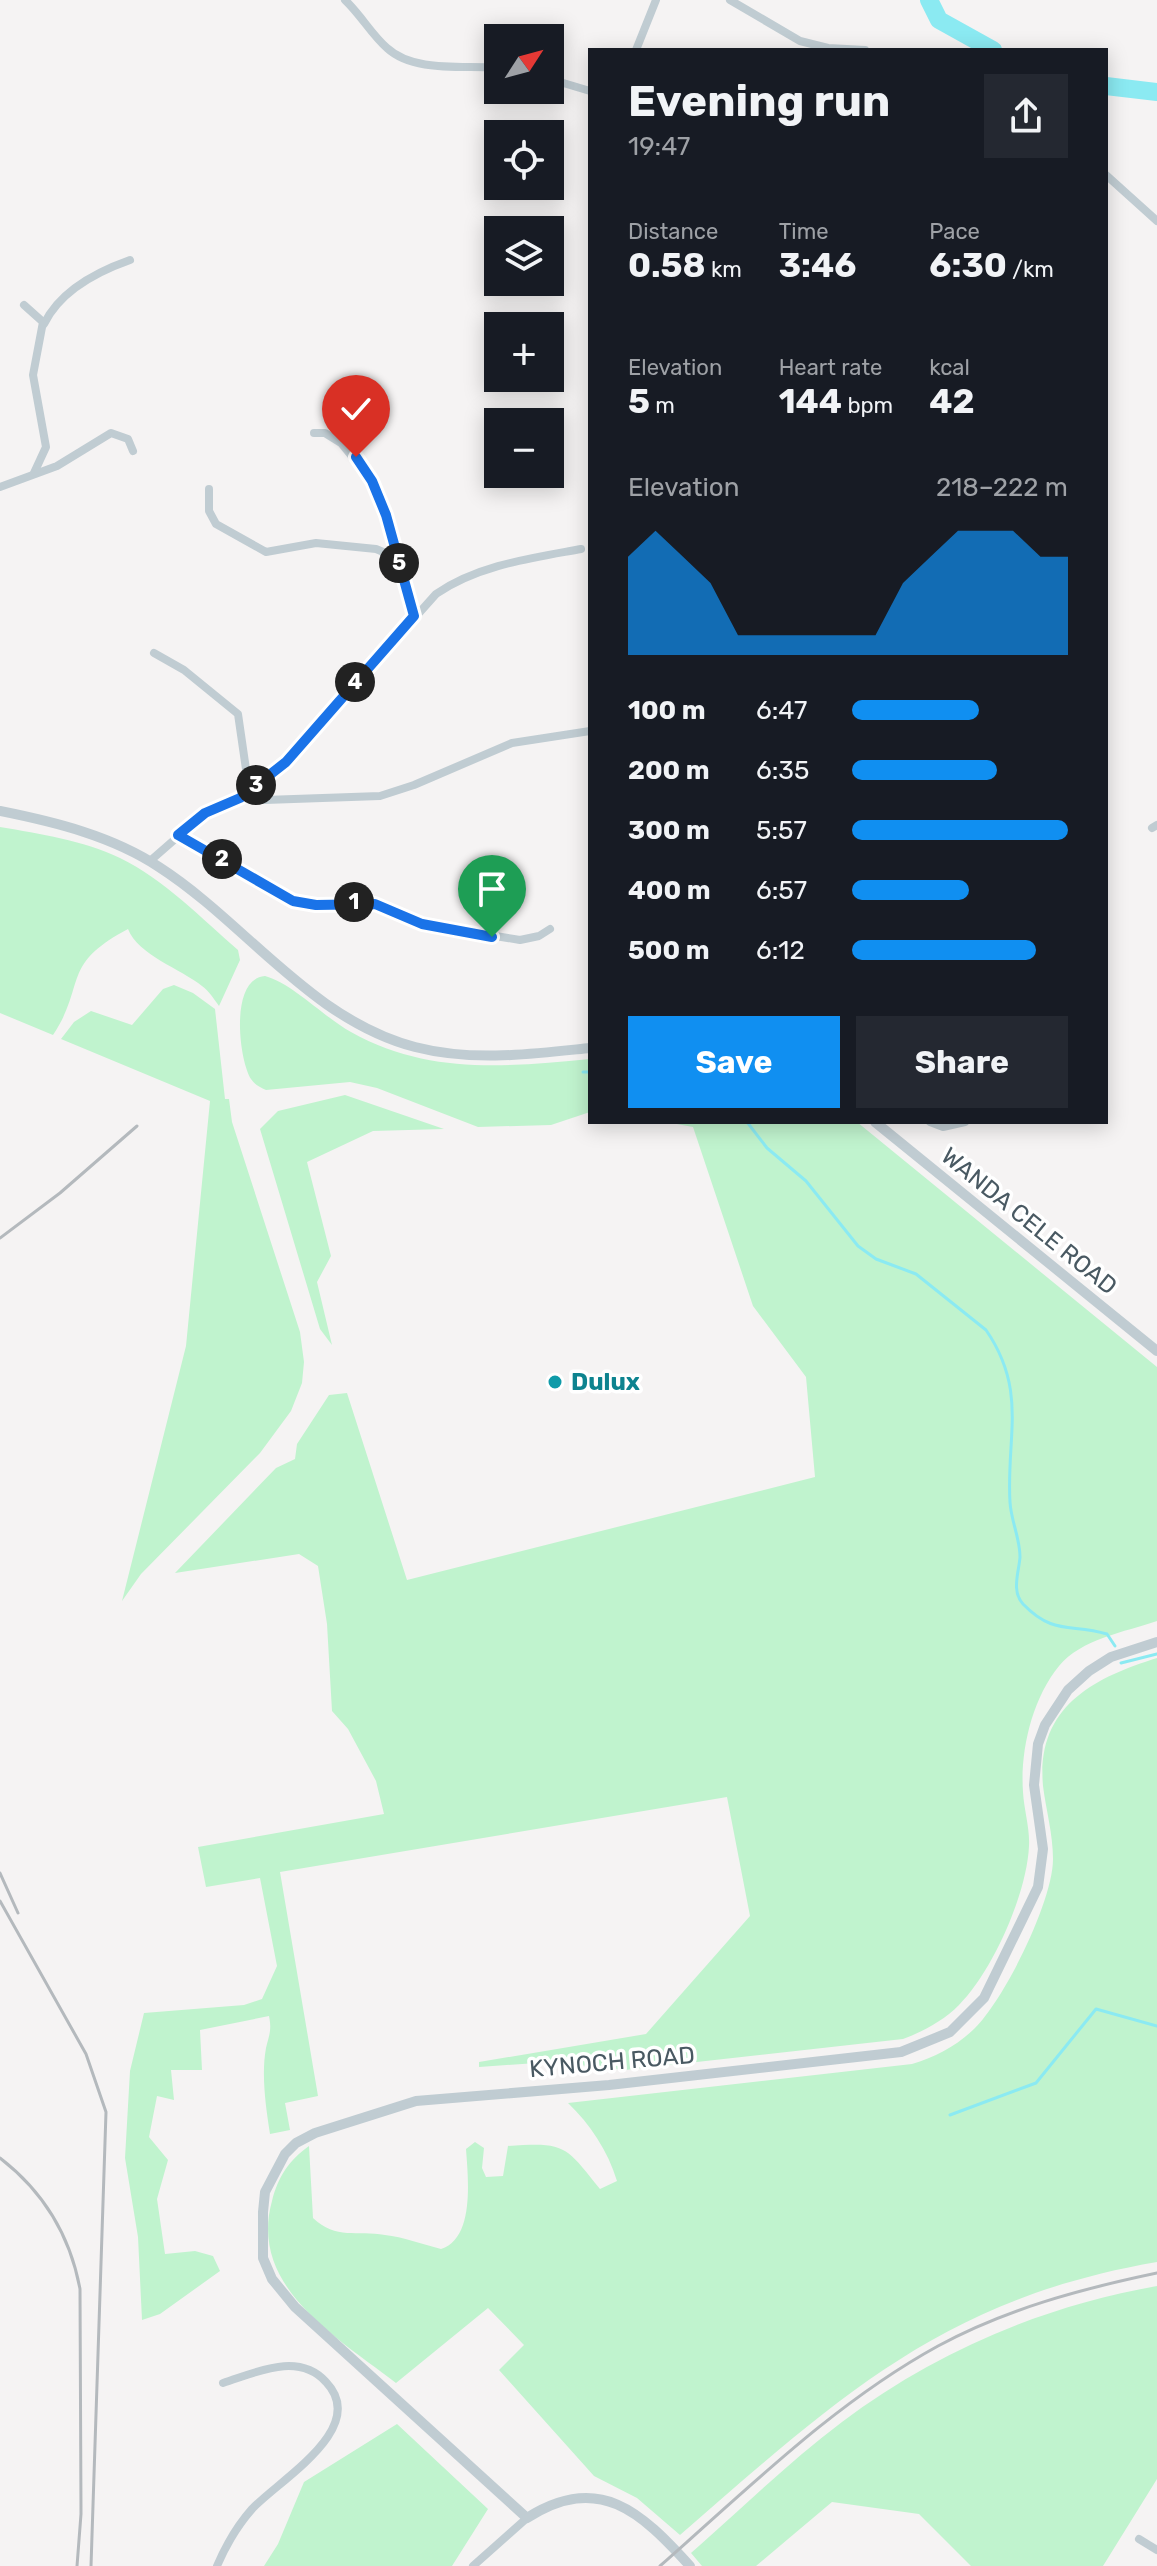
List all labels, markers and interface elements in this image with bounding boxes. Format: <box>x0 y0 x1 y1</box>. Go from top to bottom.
north arrow <box>484 24 564 104</box>
map controls <box>484 24 564 488</box>
button: share <box>984 74 1068 158</box>
text: Evening run <box>628 75 890 127</box>
button: locate <box>484 120 564 200</box>
text: 19:47 <box>628 131 690 162</box>
button: layers <box>484 216 564 296</box>
text: Distance <box>628 218 718 245</box>
text: Time <box>779 218 829 245</box>
text: Pace <box>929 218 980 245</box>
text: 0.58 <box>628 245 706 286</box>
text: 3:46 <box>779 245 856 286</box>
text: 6:30 <box>929 245 1007 286</box>
text: km <box>706 256 742 283</box>
text: /km <box>1007 256 1054 283</box>
button: + <box>484 312 564 392</box>
text: Elevation <box>628 354 722 381</box>
text: Heart rate <box>779 354 882 381</box>
text: kcal <box>929 354 970 381</box>
pin <box>322 375 390 457</box>
text: 5 <box>628 381 650 422</box>
text: 144 <box>779 381 842 422</box>
text: 42 <box>929 381 975 422</box>
icon: check <box>334 387 378 431</box>
text: m <box>650 392 675 419</box>
text: bpm <box>842 392 893 419</box>
button: − <box>484 408 564 488</box>
text: Elevation <box>628 472 739 503</box>
text: 218–222 m <box>936 472 1068 503</box>
pin: 5 <box>379 543 419 583</box>
text: 5 <box>392 549 406 576</box>
pin: 4 <box>335 662 375 702</box>
text: 4 <box>347 668 363 695</box>
text: 100 m <box>628 695 706 726</box>
text: 6:47 <box>756 695 807 726</box>
text: 200 m <box>628 755 710 786</box>
text: 6:35 <box>756 755 809 786</box>
pin: 3 <box>236 765 276 805</box>
text: 3 <box>249 771 263 798</box>
text: 300 m <box>628 815 710 846</box>
text: 5:57 <box>756 815 807 846</box>
pin: 2 <box>202 839 242 879</box>
text: 2 <box>215 845 229 872</box>
pin <box>458 855 526 937</box>
icon: arrive <box>470 867 514 911</box>
text: 400 m <box>628 875 710 906</box>
text: 6:57 <box>756 875 807 906</box>
pin: 1 <box>334 882 374 922</box>
text: 1 <box>349 888 359 915</box>
text: 500 m <box>628 935 710 966</box>
text: 6:12 <box>756 935 805 966</box>
button: Save <box>628 1016 840 1108</box>
button: Share <box>856 1016 1068 1108</box>
street label: WANDA CELE ROAD <box>936 1142 1122 1300</box>
place label: Dulux <box>571 1368 640 1396</box>
marker: Dulux <box>546 1373 564 1391</box>
street label: KYNOCH ROAD <box>528 2041 696 2083</box>

